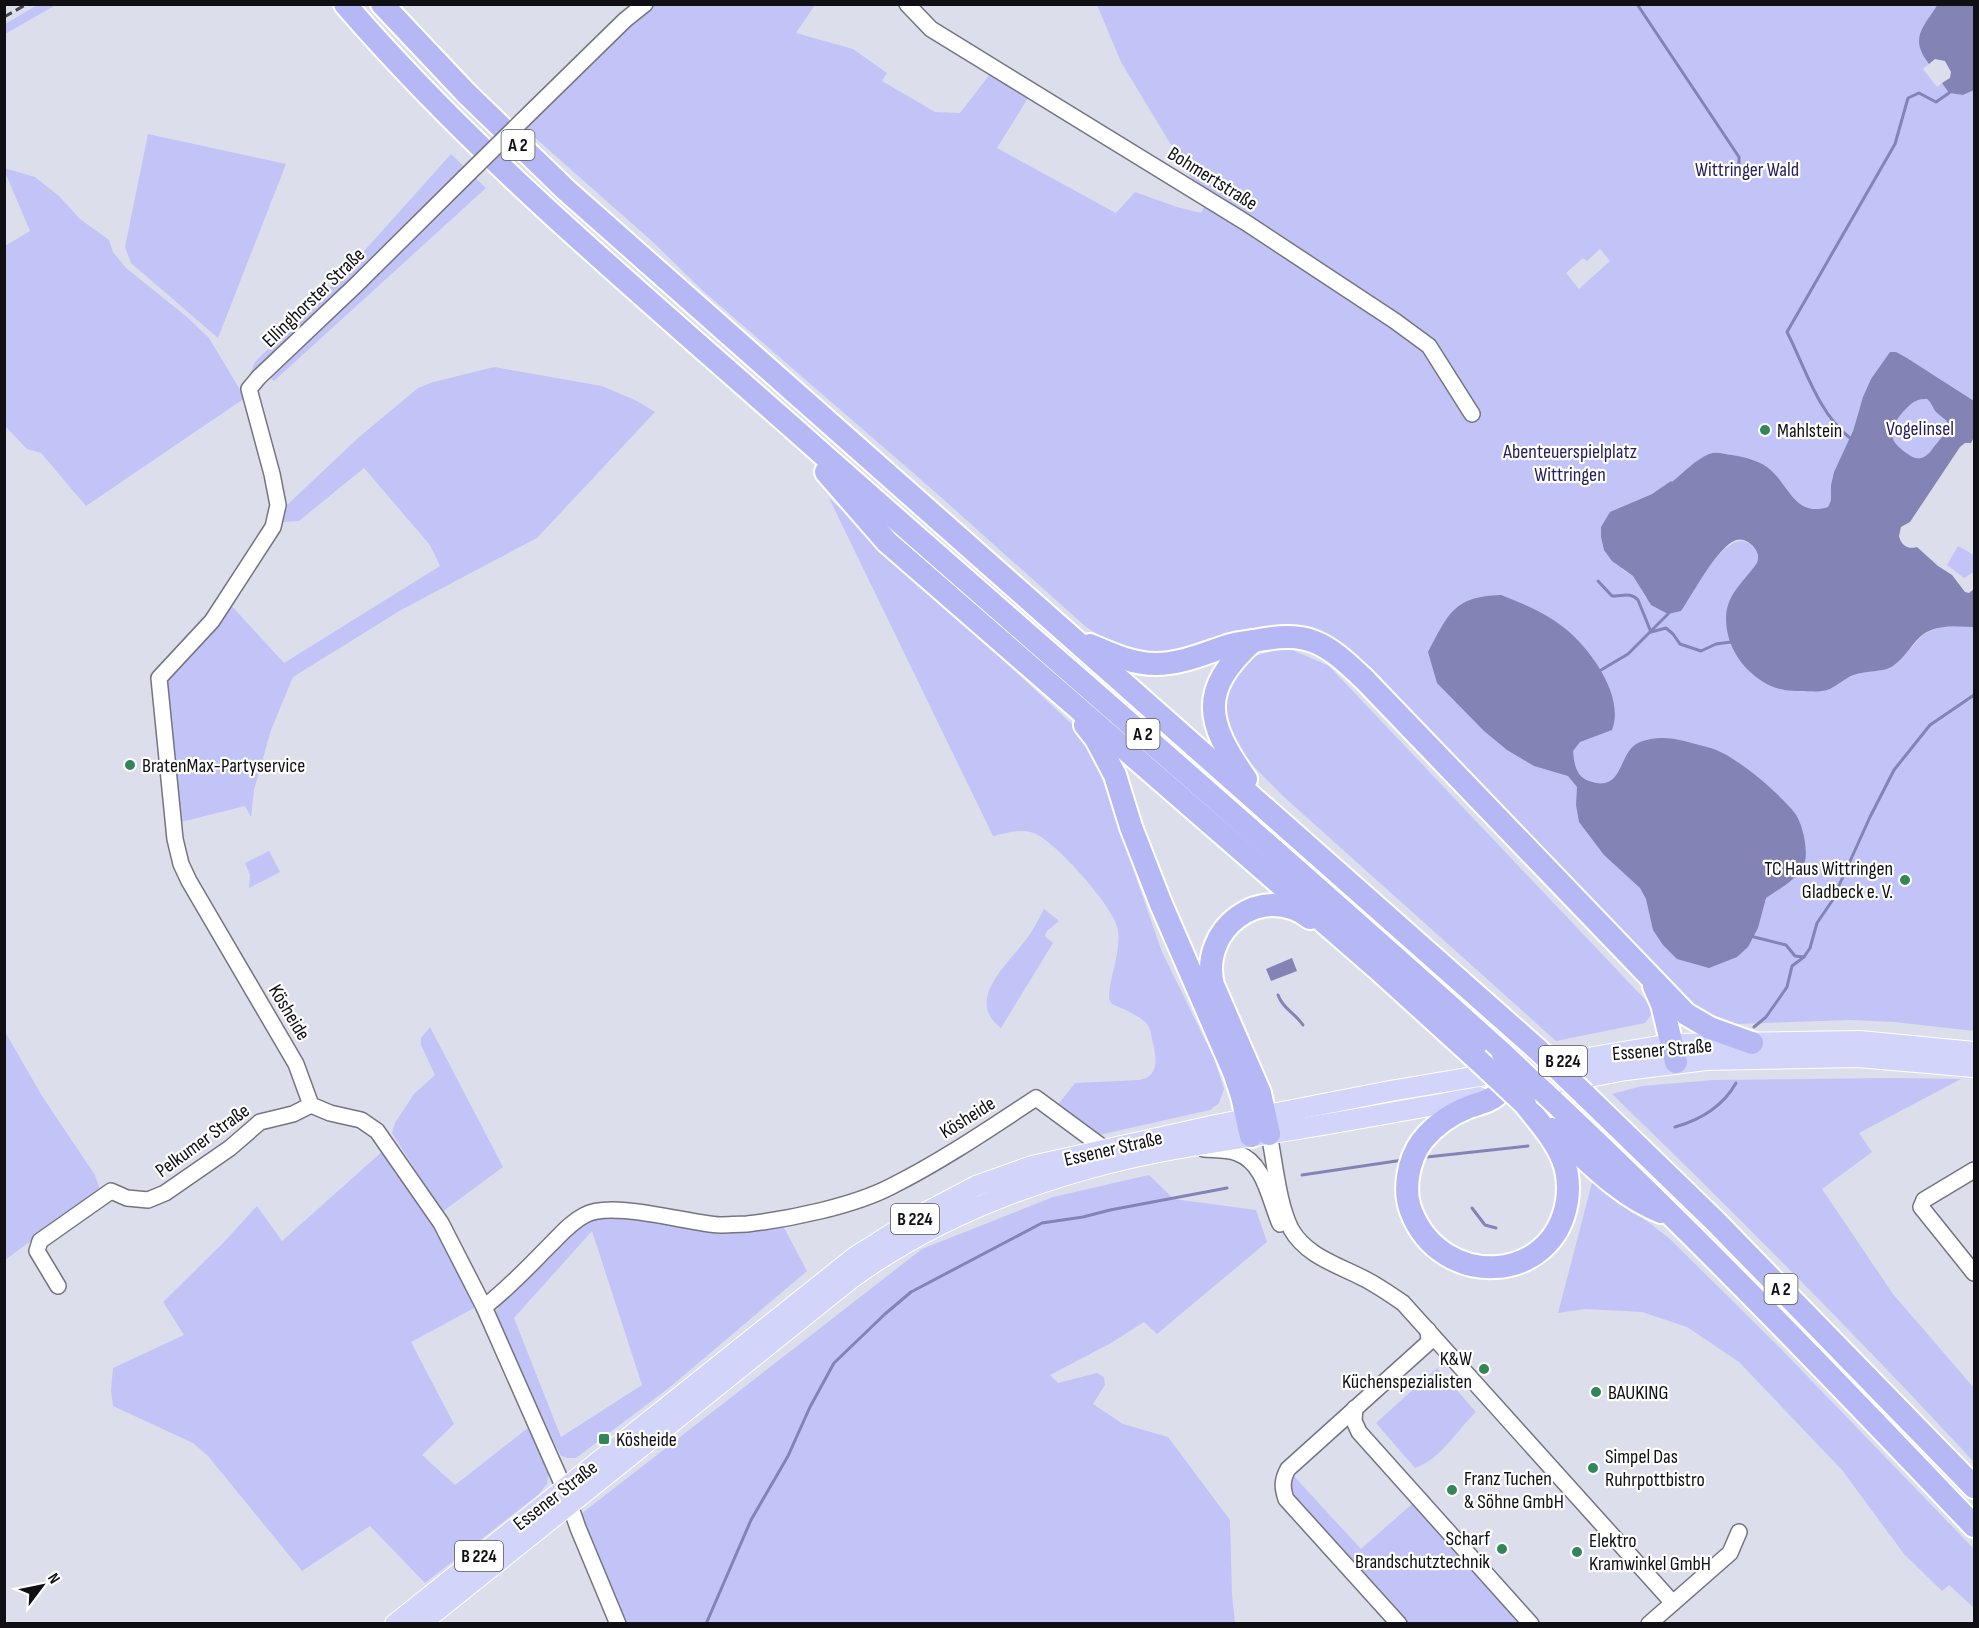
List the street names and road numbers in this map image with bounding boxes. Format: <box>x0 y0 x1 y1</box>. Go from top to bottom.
road number: A 2 <box>502 130 534 160</box>
street label: Bohmertstraße <box>1163 142 1262 216</box>
street label: Ellinghorster Straße <box>258 243 370 353</box>
road number: A 2 <box>1126 719 1160 749</box>
street label: Kösheide <box>263 980 315 1045</box>
street label: Essener Straße <box>1611 1034 1713 1066</box>
road number: B 224 <box>1539 1046 1587 1076</box>
street label: Kösheide <box>935 1092 1000 1144</box>
street label: Pelkumer Straße <box>151 1099 254 1183</box>
street label: Essener Straße <box>1062 1126 1165 1172</box>
road number: B 224 <box>891 1204 939 1234</box>
road number: A 2 <box>1764 1274 1798 1304</box>
street label: Essener Straße <box>509 1455 602 1536</box>
road number: B 224 <box>455 1541 503 1571</box>

